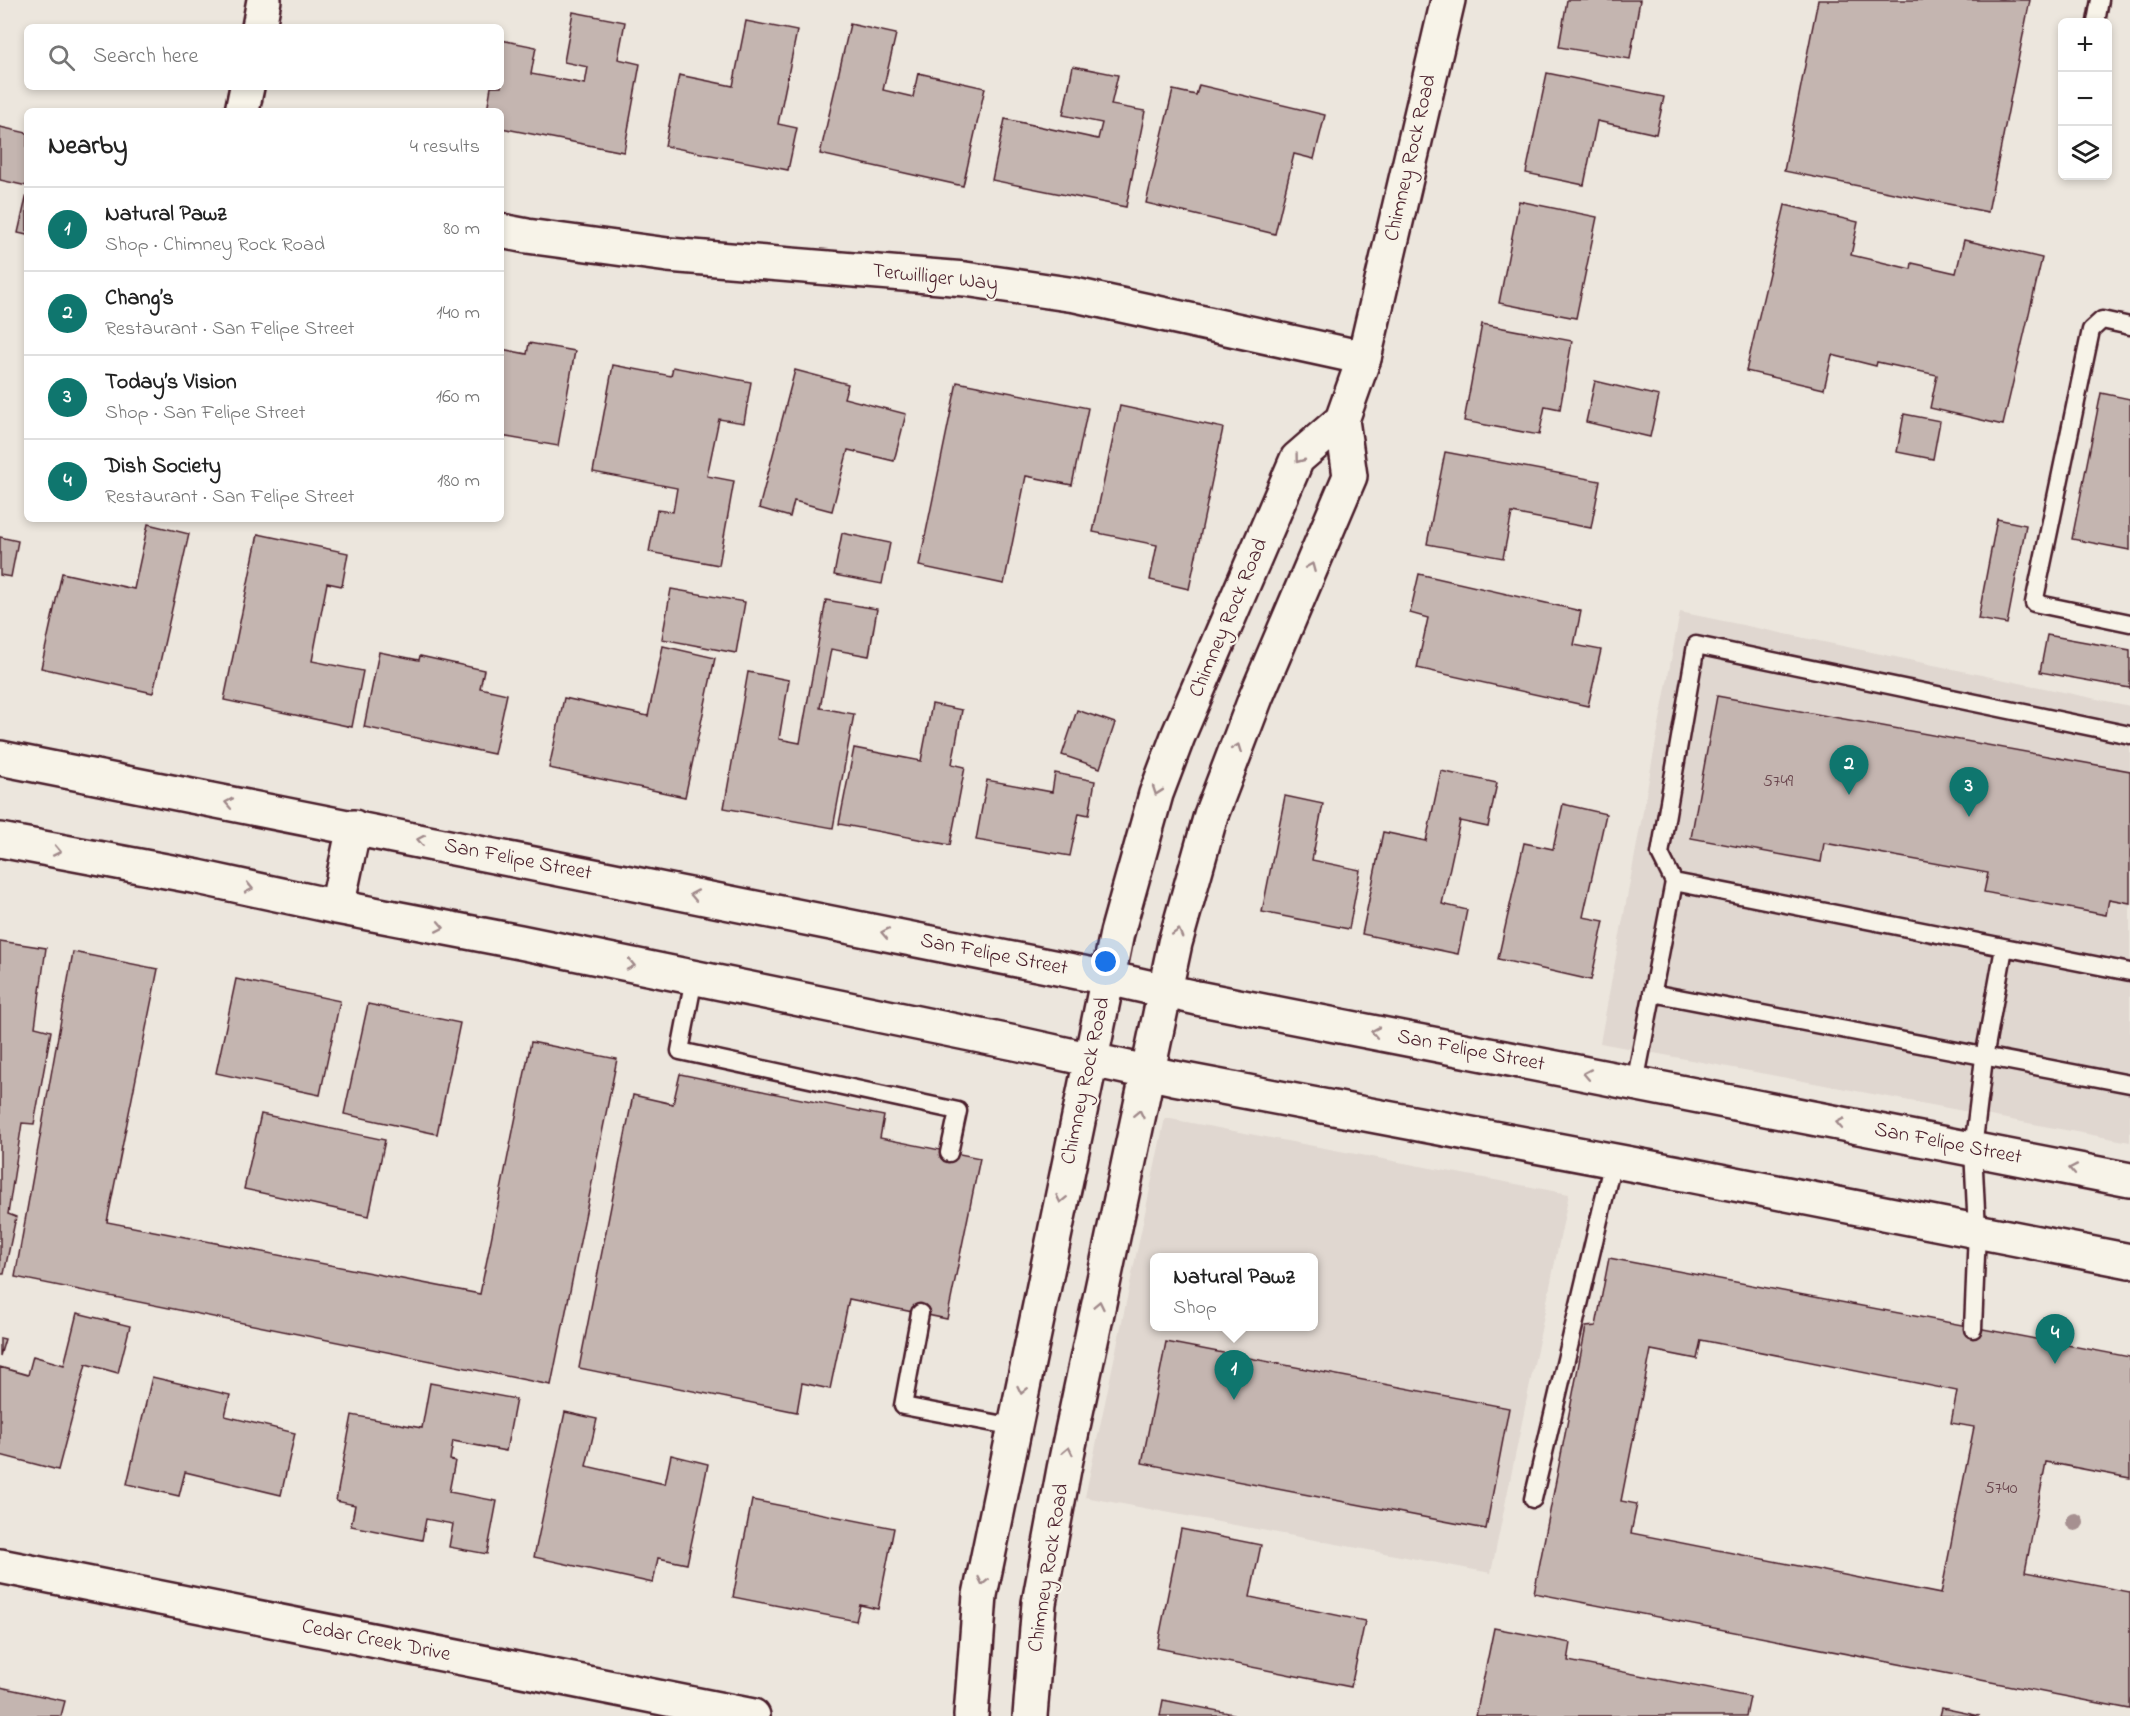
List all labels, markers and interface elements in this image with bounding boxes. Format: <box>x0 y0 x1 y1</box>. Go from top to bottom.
map controls <box>2058 18 2112 180</box>
button: + <box>2058 18 2112 72</box>
search box <box>24 24 504 90</box>
icon: search <box>45 41 78 74</box>
text: Search here <box>93 41 198 73</box>
street label: Chimney Rock Road <box>1377 71 1447 245</box>
button: − <box>2058 72 2112 126</box>
button: layers <box>2058 126 2112 180</box>
text: Nearby <box>48 128 127 166</box>
text: 4 results <box>410 133 480 162</box>
text: Natural Pawz <box>105 199 227 231</box>
text: 1 <box>64 215 71 244</box>
text: 80 m <box>443 215 480 244</box>
text: Shop · Chimney Rock Road <box>105 231 325 260</box>
street label: Terwilliger Way <box>870 256 999 302</box>
text: Chang’s <box>105 283 174 315</box>
text: 2 <box>63 299 72 328</box>
text: 140 m <box>436 299 480 328</box>
text: Restaurant · San Felipe Street <box>105 315 355 344</box>
text: Today’s Vision <box>105 367 236 399</box>
text: 3 <box>63 383 72 412</box>
text: 160 m <box>436 383 480 412</box>
text: Shop · San Felipe Street <box>105 399 306 428</box>
text: Dish Society <box>105 451 221 483</box>
one-way arrow <box>1295 452 1306 463</box>
text: 4 <box>63 467 72 496</box>
text: 180 m <box>437 467 480 496</box>
text: Restaurant · San Felipe Street <box>105 483 355 512</box>
street label: Chimney Rock Road <box>1182 534 1278 703</box>
one-way arrow <box>1304 563 1316 574</box>
one-way arrow <box>1229 743 1242 753</box>
pin: 2 <box>1830 746 1868 795</box>
pin: 3 <box>1950 768 1988 817</box>
house number: 5749 <box>1763 769 1794 795</box>
one-way arrow <box>1152 785 1165 796</box>
one-way arrow <box>225 797 235 810</box>
street label: San Felipe Street <box>442 831 594 889</box>
one-way arrow <box>416 834 426 847</box>
one-way arrow <box>52 844 62 857</box>
one-way arrow <box>244 881 254 894</box>
one-way arrow <box>690 889 700 902</box>
one-way arrow <box>435 920 445 933</box>
street label: San Felipe Street <box>918 926 1070 984</box>
one-way arrow <box>881 927 891 940</box>
one-way arrow <box>1171 928 1183 939</box>
your location <box>1091 947 1120 976</box>
one-way arrow <box>626 958 636 971</box>
street label: Chimney Rock Road <box>1054 994 1120 1168</box>
street label: San Felipe Street <box>1395 1022 1547 1080</box>
one-way arrow <box>1370 1026 1380 1039</box>
one-way arrow <box>1582 1068 1592 1080</box>
one-way arrow <box>1132 1109 1145 1119</box>
street label: San Felipe Street <box>1872 1115 2024 1173</box>
one-way arrow <box>1835 1117 1845 1130</box>
one-way arrow <box>2068 1163 2078 1176</box>
one-way arrow <box>1055 1194 1068 1204</box>
popup <box>1150 1253 1318 1331</box>
text: Natural Pawz <box>1173 1262 1295 1294</box>
text: Shop <box>1173 1294 1217 1323</box>
one-way arrow <box>1092 1300 1105 1310</box>
pin: 4 <box>2036 1314 2074 1364</box>
pin: 1 <box>1214 1350 1254 1400</box>
one-way arrow <box>1016 1385 1029 1395</box>
one-way arrow <box>1061 1446 1074 1456</box>
house number: 5740 <box>1985 1476 2018 1502</box>
street label: Chimney Rock Road <box>1021 1481 1079 1655</box>
one-way arrow <box>977 1576 990 1586</box>
street label: Cedar Creek Drive <box>299 1612 454 1670</box>

